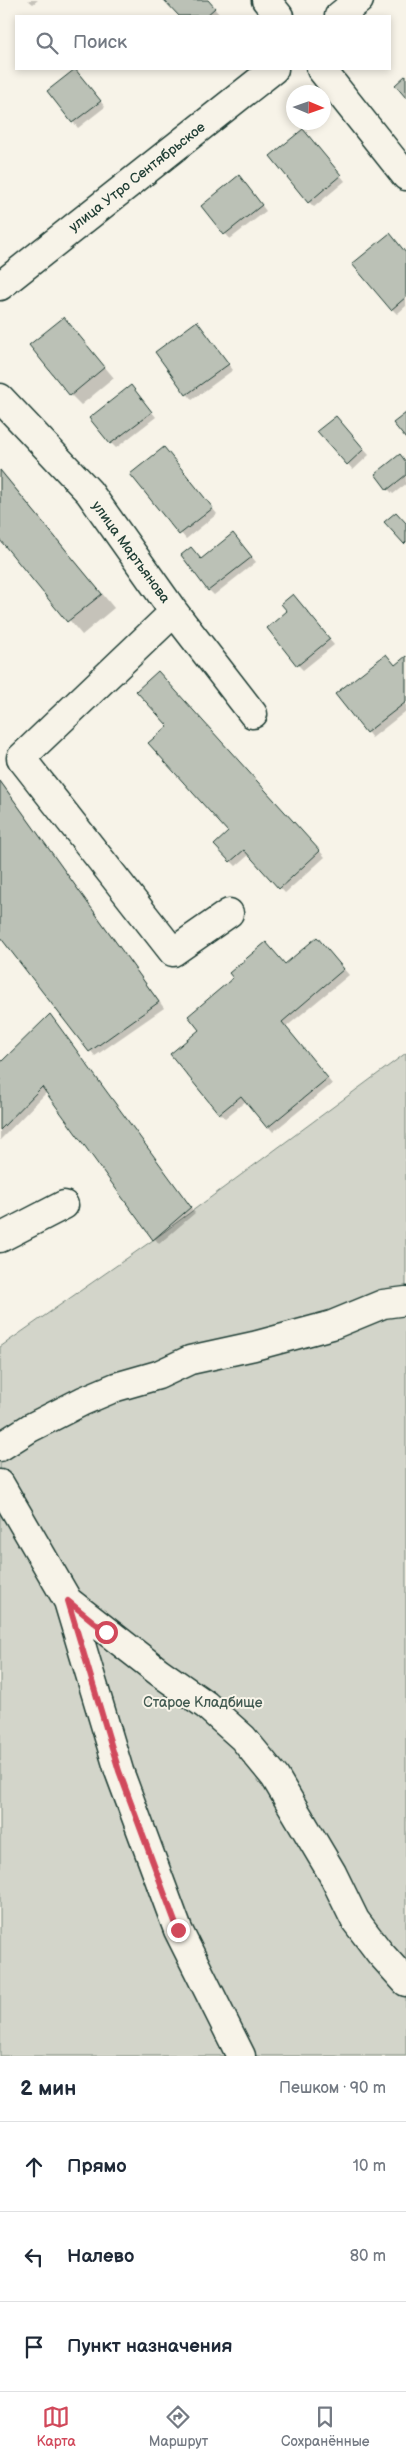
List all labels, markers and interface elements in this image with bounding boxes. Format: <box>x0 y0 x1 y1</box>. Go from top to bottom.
search box <box>15 15 391 70</box>
icon: search <box>33 29 61 57</box>
text: Поиск <box>73 31 127 54</box>
north arrow <box>286 85 331 130</box>
street label: улица Утро Сентябрьское <box>65 118 209 236</box>
street label: улица Мартьянова <box>88 498 174 607</box>
route start <box>95 1621 118 1644</box>
park label: Старое Кладбище <box>143 1694 263 1711</box>
route end <box>167 1919 190 1942</box>
text: 2 мин <box>20 2076 76 2101</box>
text: Пешком · 90 m <box>279 2079 386 2098</box>
icon: ahead <box>20 2153 48 2181</box>
text: Прямо <box>67 2155 127 2178</box>
text: 10 m <box>353 2157 386 2176</box>
icon: left <box>20 2243 48 2271</box>
text: Налево <box>67 2245 134 2268</box>
text: 80 m <box>350 2247 386 2266</box>
icon: arrive <box>20 2333 48 2361</box>
text: Пункт назначения <box>67 2335 232 2358</box>
tab: Карта <box>36 2403 76 2450</box>
tab: Маршрут <box>149 2403 208 2450</box>
tab: Сохранённые <box>281 2403 370 2450</box>

